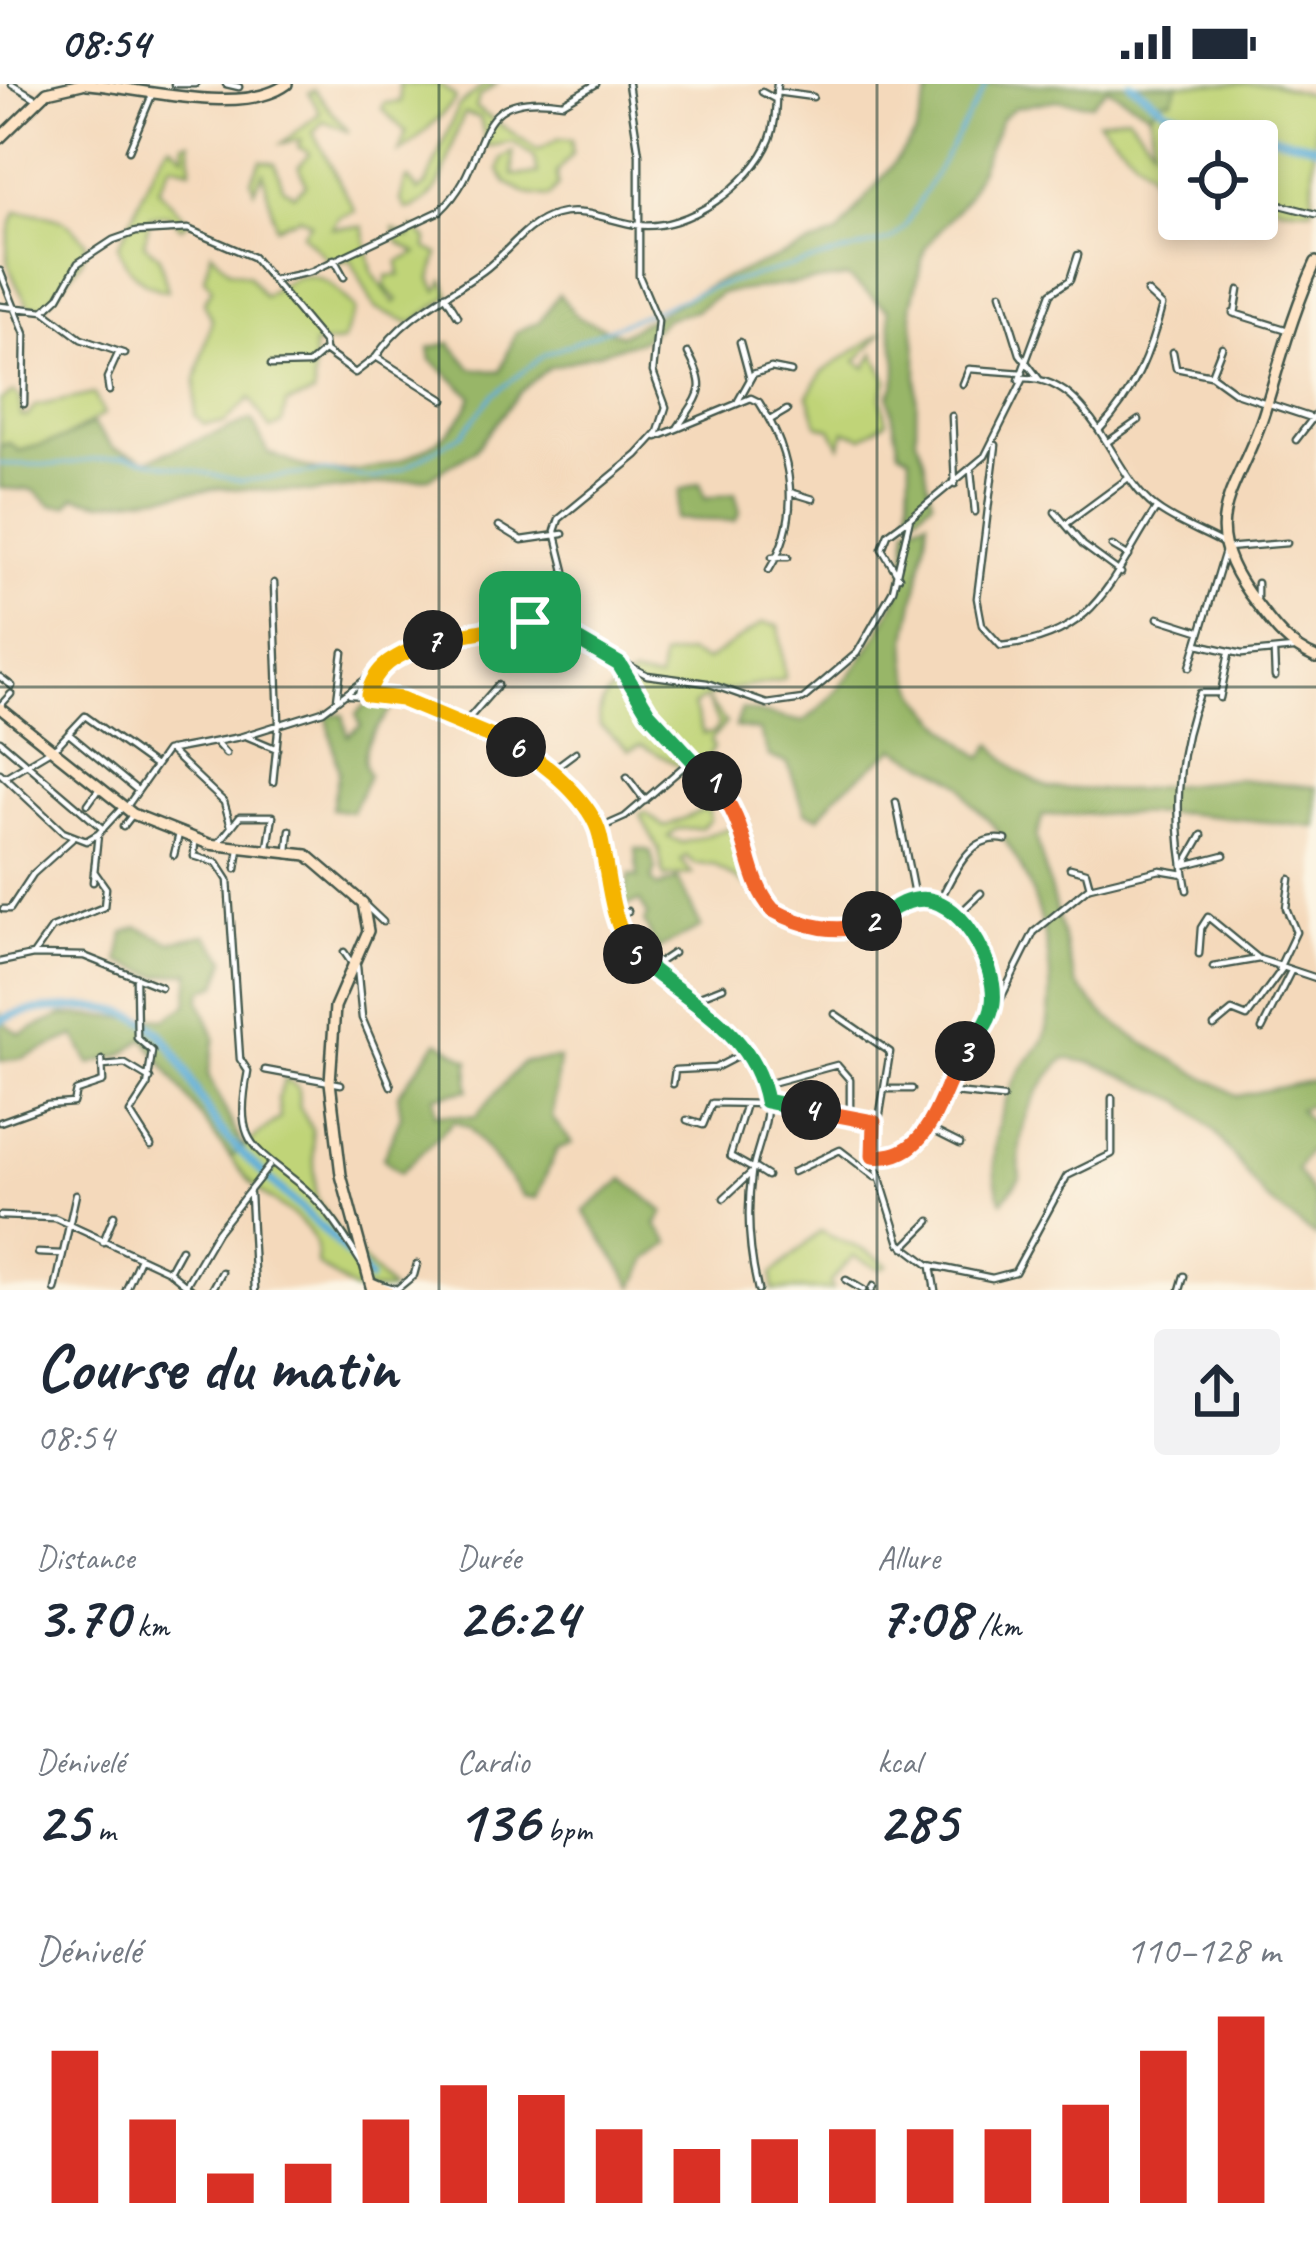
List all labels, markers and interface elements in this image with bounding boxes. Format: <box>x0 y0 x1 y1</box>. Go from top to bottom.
text: 08:54 <box>60 14 149 71</box>
map controls <box>1158 120 1278 240</box>
button: locate <box>1158 120 1278 240</box>
pin <box>479 571 581 673</box>
icon: arrive <box>497 589 563 655</box>
pin: 7 <box>403 610 463 670</box>
text: 7 <box>426 619 440 661</box>
pin: 6 <box>486 717 546 777</box>
text: 6 <box>508 726 524 768</box>
pin: 1 <box>682 751 742 811</box>
text: 1 <box>705 760 719 802</box>
pin: 2 <box>842 891 902 951</box>
text: 2 <box>865 900 879 942</box>
pin: 5 <box>603 924 663 984</box>
text: 5 <box>626 933 640 975</box>
pin: 3 <box>935 1021 995 1081</box>
text: 3 <box>958 1030 972 1072</box>
pin: 4 <box>781 1080 841 1140</box>
text: 4 <box>804 1089 818 1131</box>
text: Course du matin <box>36 1326 397 1409</box>
button: share <box>1154 1329 1280 1455</box>
text: 08:54 <box>36 1413 114 1462</box>
text: Distance <box>36 1537 134 1579</box>
text: Durée <box>457 1537 521 1579</box>
text: Allure <box>877 1537 940 1579</box>
text: 3.70 <box>36 1579 129 1655</box>
text: 26:24 <box>457 1579 578 1655</box>
text: 7:08 <box>877 1579 970 1655</box>
text: km <box>129 1605 169 1647</box>
text: /km <box>970 1605 1021 1647</box>
text: Dénivelé <box>36 1741 125 1783</box>
text: Cardio <box>457 1741 529 1783</box>
text: kcal <box>877 1741 921 1783</box>
text: 25 <box>36 1783 89 1859</box>
text: 136 <box>457 1783 539 1859</box>
text: 285 <box>877 1783 957 1859</box>
text: m <box>89 1809 116 1851</box>
text: bpm <box>539 1809 592 1851</box>
text: Dénivelé <box>36 1926 141 1975</box>
text: 110–128 m <box>1126 1926 1280 1975</box>

